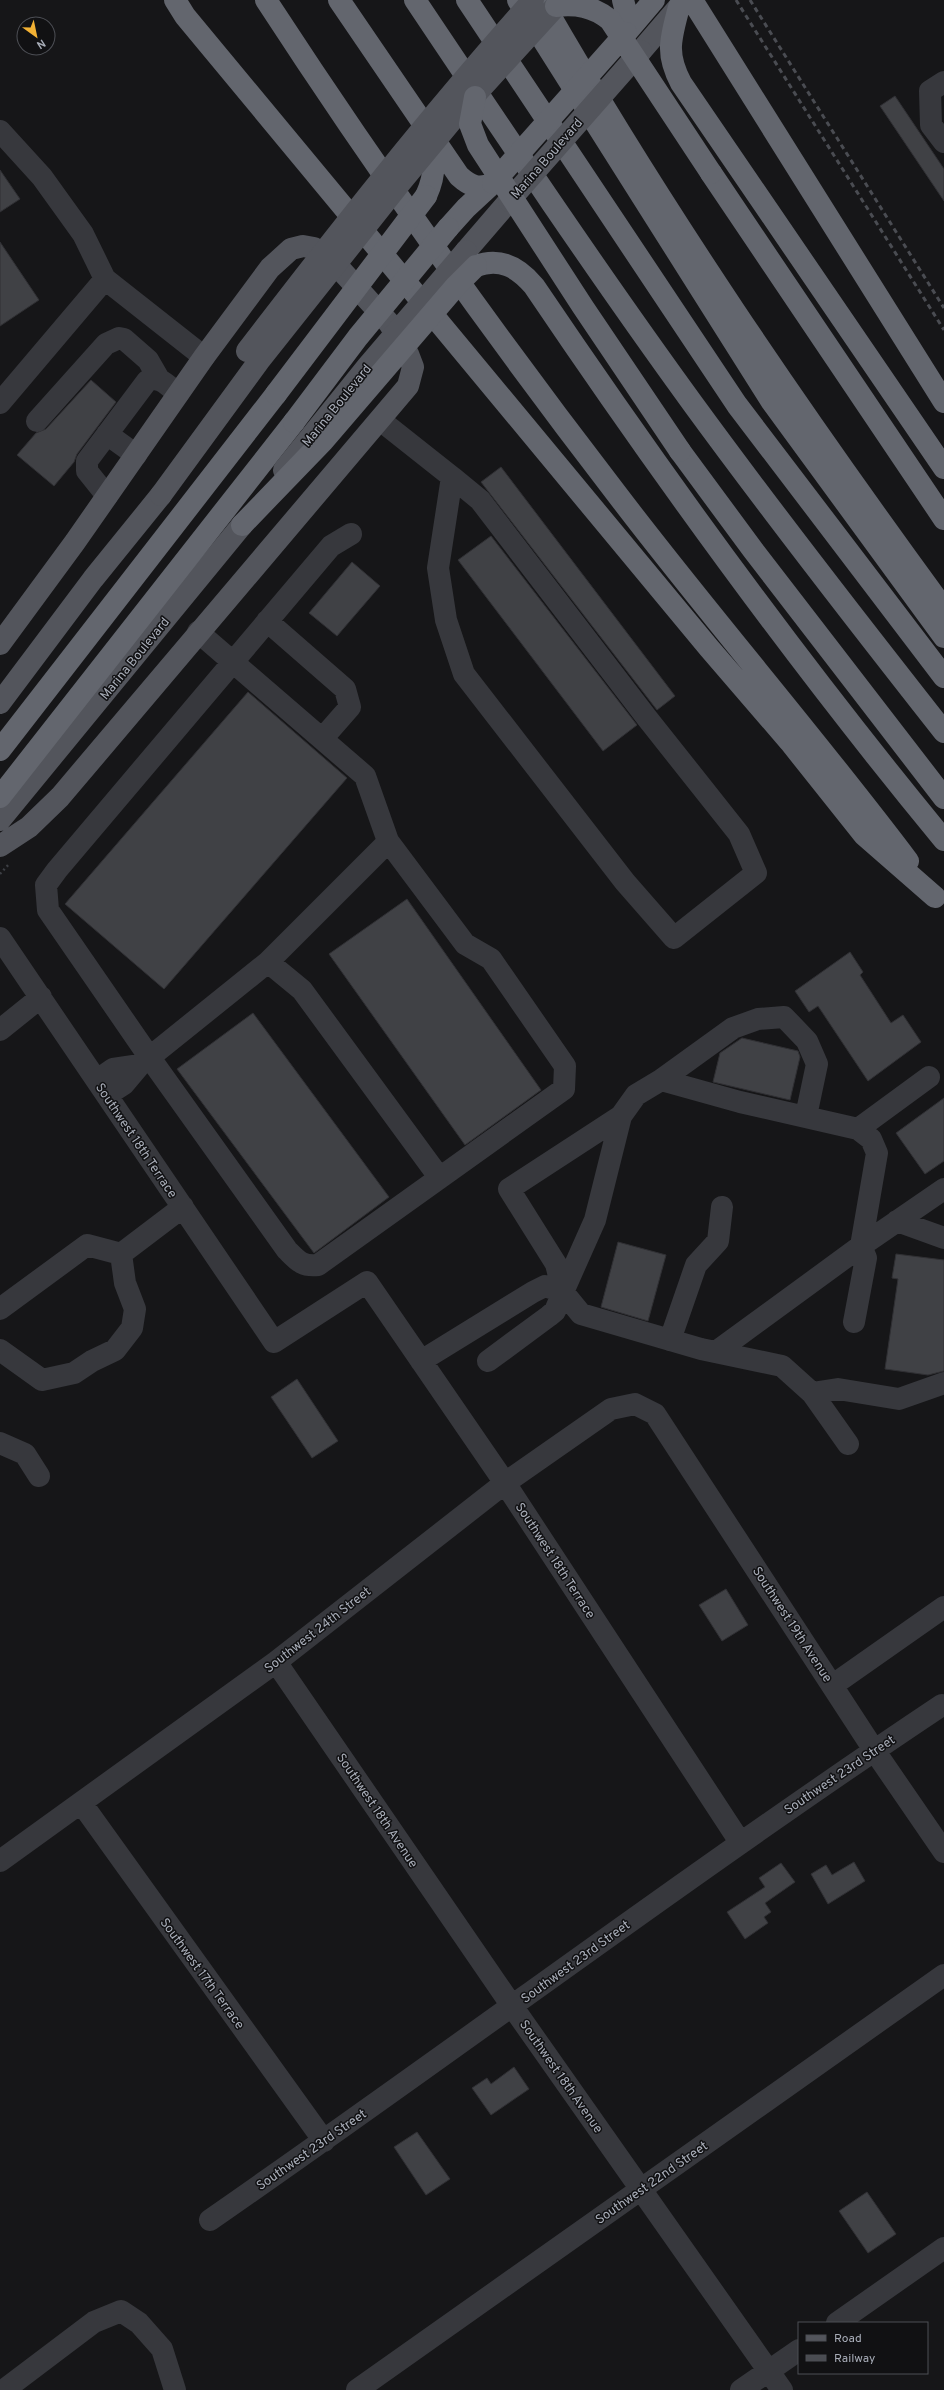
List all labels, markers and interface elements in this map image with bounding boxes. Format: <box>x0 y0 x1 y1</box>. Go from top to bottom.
north arrow <box>16 16 56 56</box>
text: N <box>34 36 48 52</box>
street label: Marina Boulevard <box>508 116 587 203</box>
street label: Marina Boulevard <box>299 362 376 451</box>
street label: Marina Boulevard <box>97 615 174 704</box>
street label: Southwest 18th Terrace <box>91 1081 180 1202</box>
street label: Southwest 18th Terrace <box>511 1500 598 1622</box>
street label: Southwest 19th Avenue <box>748 1564 835 1686</box>
street label: Southwest 24th Street <box>262 1584 375 1677</box>
street label: Southwest 23rd Street <box>781 1732 899 1819</box>
street label: Southwest 18th Avenue <box>332 1751 421 1871</box>
street label: Southwest 17th Terrace <box>156 1915 247 2033</box>
street label: Southwest 23rd Street <box>519 1918 634 2007</box>
street label: Southwest 18th Avenue <box>515 2017 605 2137</box>
street label: Southwest 23rd Street <box>254 2107 370 2195</box>
street label: Southwest 22nd Street <box>593 2139 711 2228</box>
legend <box>798 2322 928 2374</box>
text: Road <box>834 2331 862 2347</box>
text: Railway <box>834 2351 875 2367</box>

